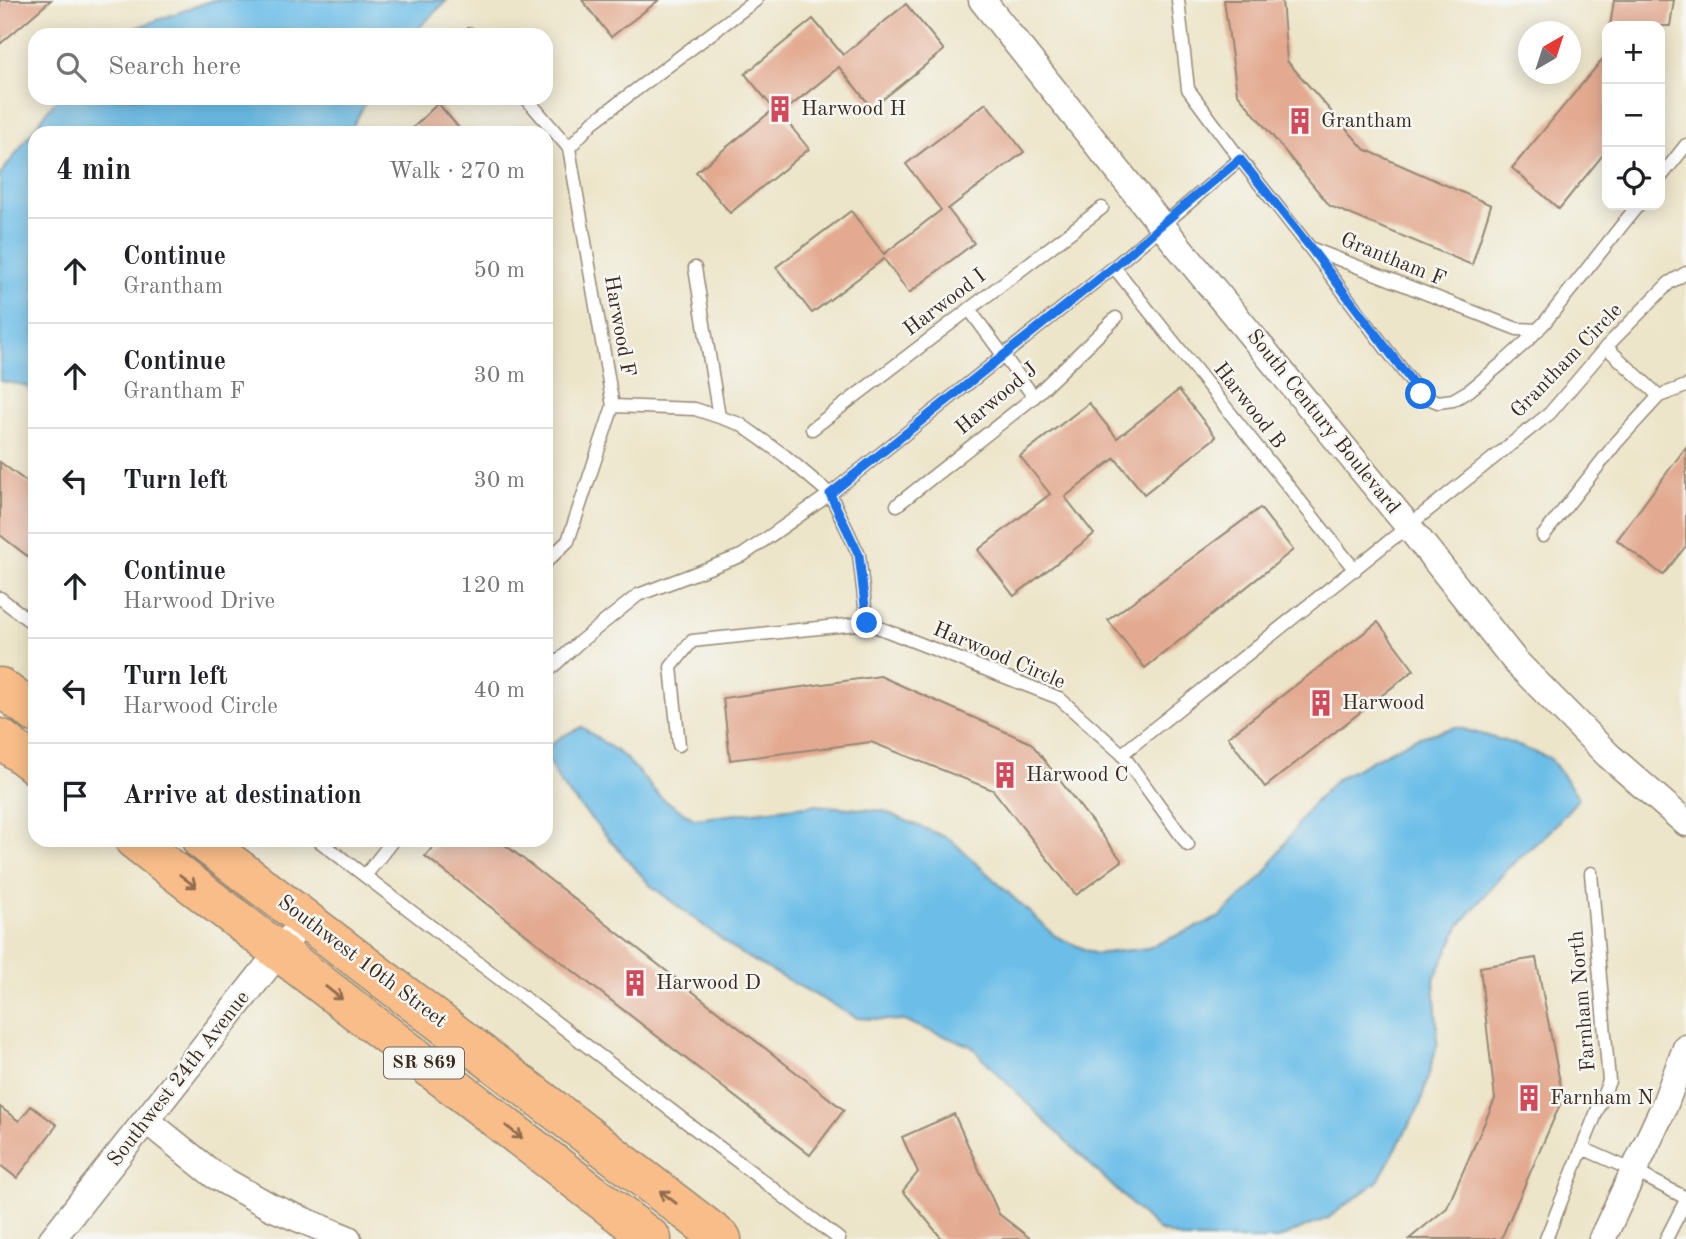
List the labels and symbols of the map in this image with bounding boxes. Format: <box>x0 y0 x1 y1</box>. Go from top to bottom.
north arrow <box>1518 21 1581 84</box>
building icon: Harwood H <box>765 94 795 124</box>
place label: Harwood H <box>801 99 906 120</box>
building icon: Grantham <box>1285 106 1315 136</box>
place label: Grantham <box>1321 111 1412 132</box>
street label: Grantham F <box>1337 229 1449 291</box>
street label: Harwood I <box>900 265 990 341</box>
street label: Harwood F <box>600 274 638 378</box>
street label: Grantham Circle <box>1507 300 1627 422</box>
street label: South Century Boulevard <box>1242 326 1404 518</box>
street label: Harwood J <box>952 359 1042 439</box>
street label: Harwood B <box>1209 359 1289 453</box>
route start <box>1405 378 1436 409</box>
route end <box>851 607 882 638</box>
street label: Harwood Circle <box>930 619 1068 693</box>
building icon: Harwood <box>1306 688 1336 718</box>
place label: Harwood <box>1342 693 1425 714</box>
building icon: Harwood C <box>990 760 1020 790</box>
place label: Harwood C <box>1026 765 1129 786</box>
one-way arrow <box>178 874 197 889</box>
street label: Southwest 10th Street <box>274 892 450 1032</box>
street label: Farnham North <box>1566 930 1600 1072</box>
building icon: Harwood D <box>620 968 650 998</box>
place label: Harwood D <box>656 973 761 994</box>
one-way arrow <box>324 985 343 1000</box>
street label: Southwest 24th Avenue <box>104 987 254 1171</box>
road number: SR 869 <box>384 1048 464 1078</box>
building icon: Farnham N <box>1514 1083 1544 1113</box>
place label: Farnham N <box>1550 1088 1654 1109</box>
one-way arrow <box>504 1124 522 1139</box>
one-way arrow <box>659 1190 678 1205</box>

